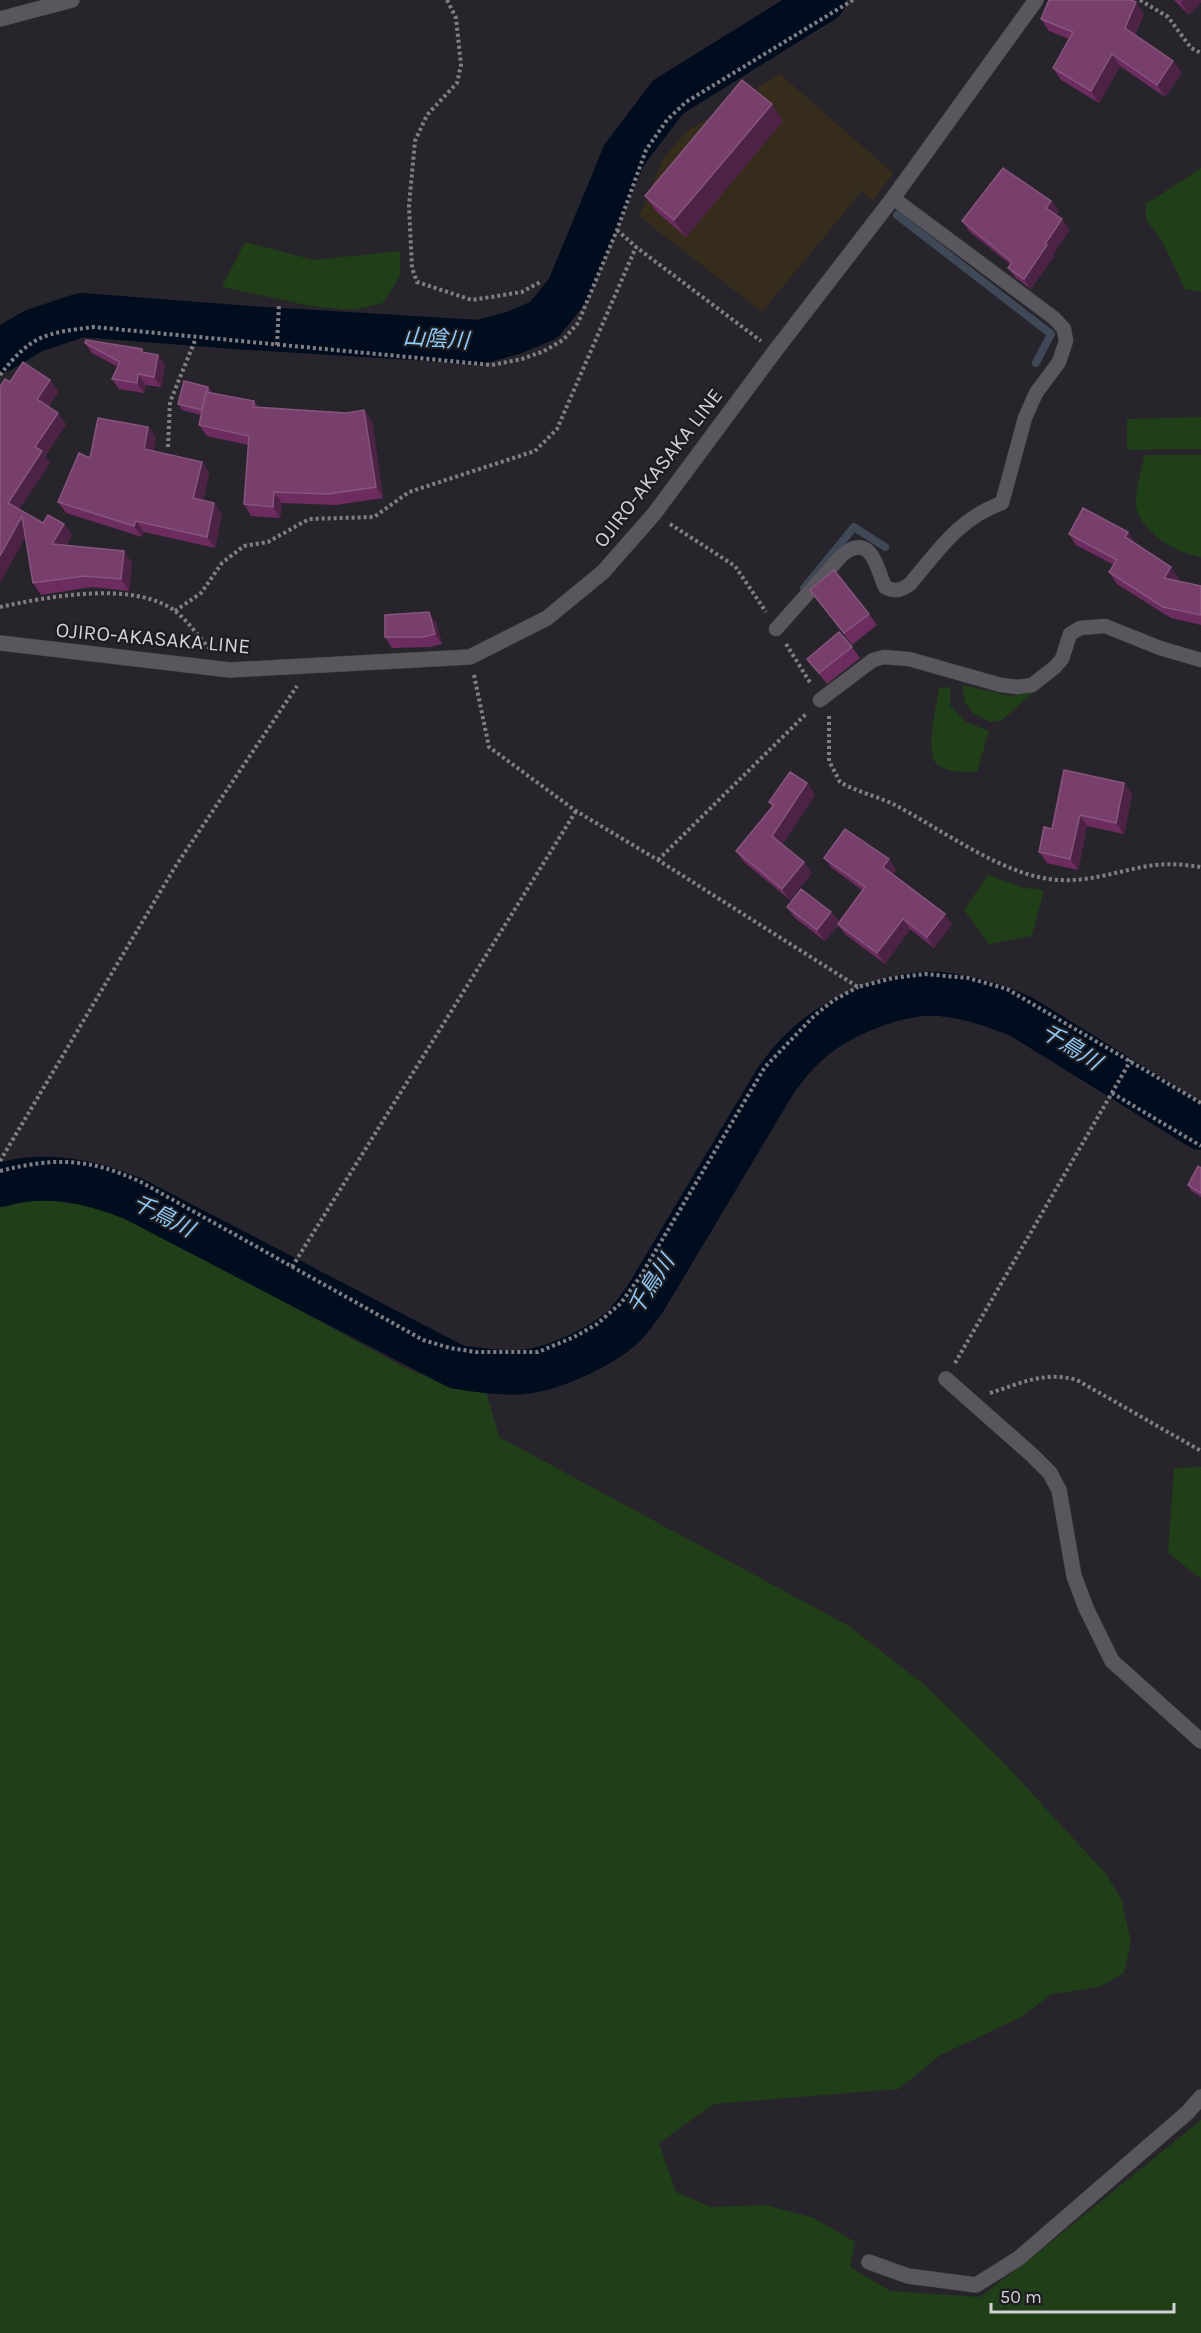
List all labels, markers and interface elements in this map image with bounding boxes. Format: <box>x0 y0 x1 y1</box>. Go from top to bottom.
water label: 山陰川 <box>402 324 472 354</box>
street label: OJIRO-AKASAKA LINE <box>589 384 727 552</box>
street label: OJIRO-AKASAKA LINE <box>55 618 251 658</box>
water label: 千鳥川 <box>1036 1018 1108 1077</box>
water label: 千鳥川 <box>128 1189 200 1243</box>
water label: 千鳥川 <box>622 1249 681 1320</box>
scale bar <box>991 2276 1174 2314</box>
text: 50 m <box>1000 2286 1042 2308</box>

